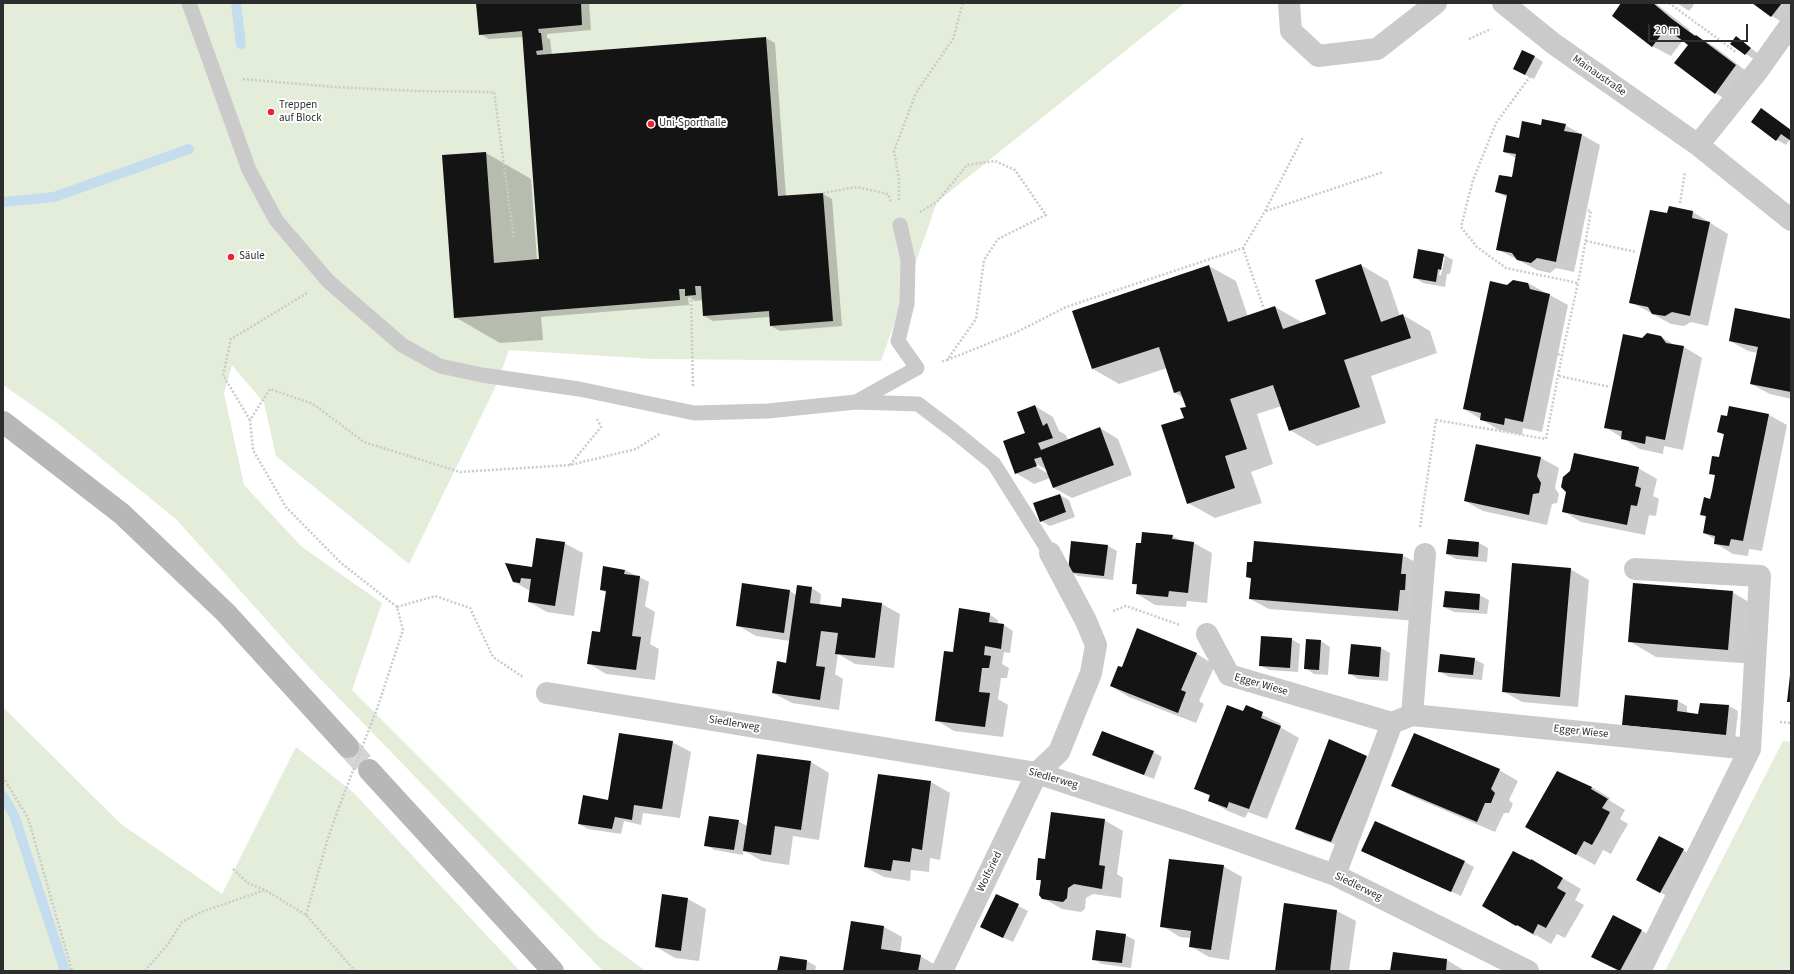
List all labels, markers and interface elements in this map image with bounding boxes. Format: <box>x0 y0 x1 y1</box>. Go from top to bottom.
scale bar <box>1650 16 1750 42</box>
text: 20 m <box>1655 22 1679 39</box>
street label: Mainaustraße <box>1569 53 1629 99</box>
place label: Treppen auf Block <box>279 99 322 125</box>
marker: Treppen auf Block <box>266 107 276 117</box>
place label: Uni-Sporthalle <box>659 117 726 131</box>
marker: Uni-Sporthalle <box>646 119 656 129</box>
place label: Säule <box>239 250 265 264</box>
marker: Säule <box>226 252 236 262</box>
street label: Egger Wiese <box>1233 671 1289 699</box>
street label: Siedlerweg <box>708 713 760 735</box>
street label: Egger Wiese <box>1553 723 1609 741</box>
street label: Siedlerweg <box>1027 766 1079 792</box>
street label: Wolfsried <box>975 850 1005 894</box>
street label: Siedlerweg <box>1332 870 1384 904</box>

